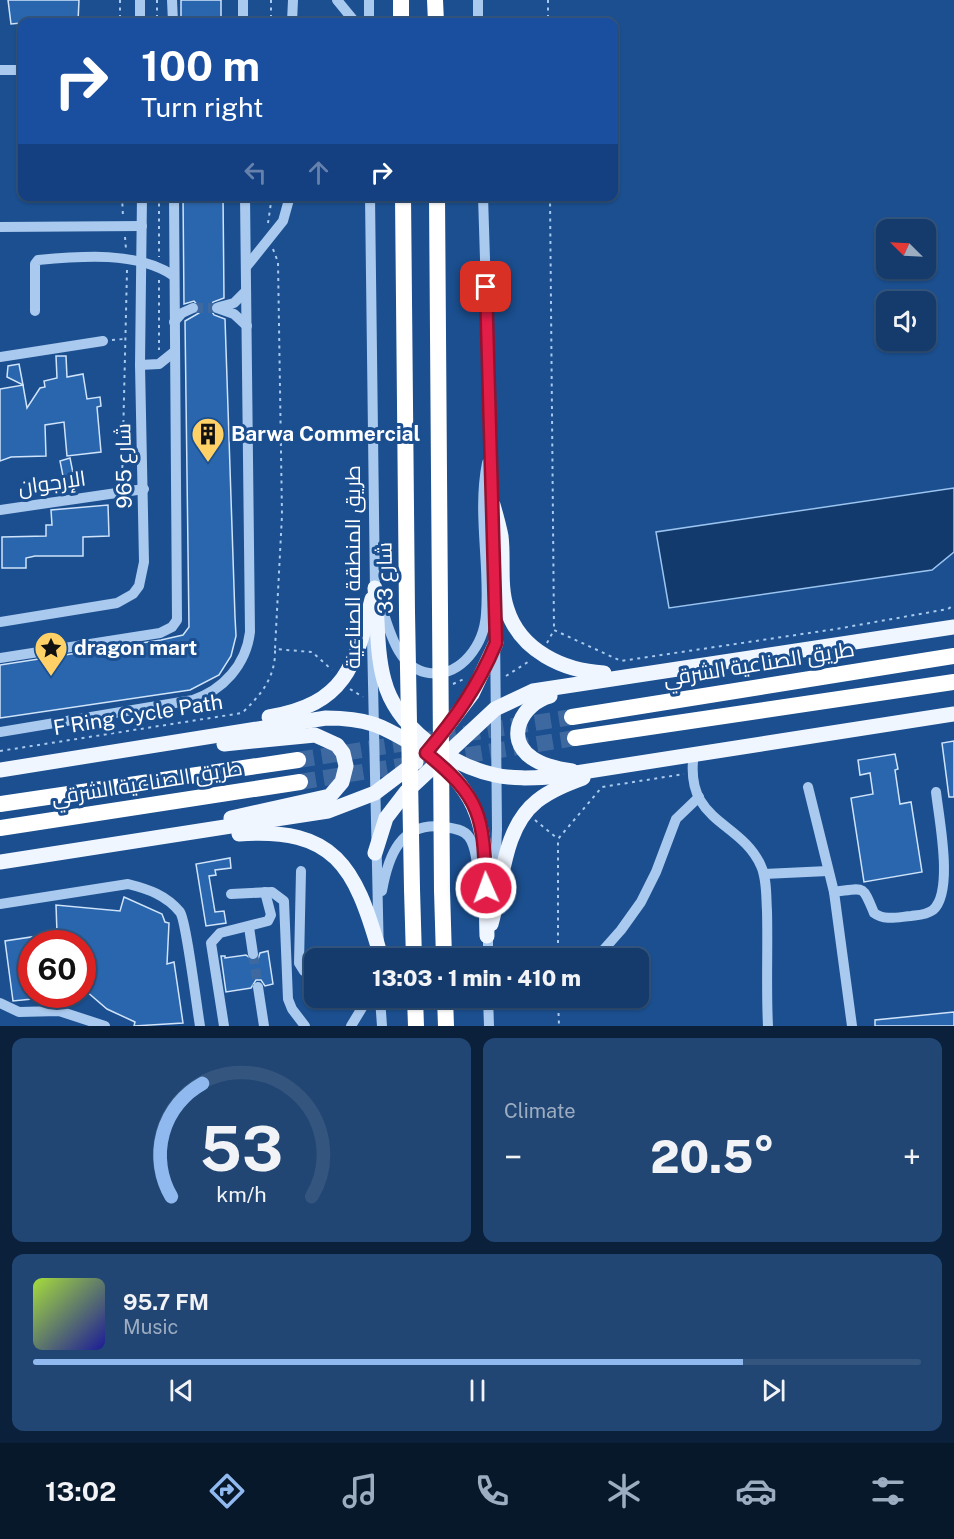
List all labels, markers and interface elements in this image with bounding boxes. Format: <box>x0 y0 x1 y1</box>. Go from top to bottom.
text: 100 m <box>141 41 260 90</box>
icon: right <box>42 42 120 120</box>
text: Turn right <box>141 91 264 123</box>
icon: left <box>239 156 272 189</box>
icon: ahead <box>302 156 335 189</box>
icon: right <box>365 156 398 189</box>
north arrow <box>876 219 936 279</box>
map controls <box>876 219 936 351</box>
pin <box>460 261 511 312</box>
icon: arrive <box>469 270 502 303</box>
button: sound <box>876 291 936 351</box>
building icon: Barwa Commercial <box>190 416 226 463</box>
place label: Barwa Commercial <box>231 421 420 446</box>
street label: شارع 965 <box>110 423 139 509</box>
street label: الإرجوان <box>16 465 88 501</box>
street label: طريق المنطقة الصناعية <box>340 465 366 669</box>
street label: شارع 33 <box>371 542 400 614</box>
place icon: dragon mart <box>33 630 69 677</box>
place label: dragon mart <box>74 635 197 660</box>
street label: طريق الصناعية الشرقي <box>662 636 857 695</box>
street label: F Ring Cycle Path <box>51 689 224 740</box>
street label: طريق الصناعية الشرقي <box>50 755 245 814</box>
position arrow <box>454 856 518 920</box>
speed limit sign: 60 <box>18 930 96 1008</box>
text: 13:03 · 1 min · 410 m <box>372 965 581 991</box>
text: Climate <box>504 1099 576 1123</box>
text: 53 <box>200 1112 283 1185</box>
text: 20.5° <box>650 1130 775 1183</box>
text: − <box>504 1138 522 1176</box>
text: + <box>903 1138 921 1176</box>
text: km/h <box>216 1182 267 1207</box>
text: 95.7 FM <box>123 1289 209 1315</box>
text: Music <box>123 1315 178 1339</box>
icon: previous <box>165 1374 198 1407</box>
icon: pause <box>461 1374 494 1407</box>
icon: next <box>757 1374 790 1407</box>
icon: directions <box>206 1470 248 1512</box>
icon: music <box>339 1470 381 1512</box>
icon: phone <box>471 1470 513 1512</box>
icon: climate <box>603 1470 645 1512</box>
icon: car <box>735 1470 777 1512</box>
icon: filters <box>867 1470 909 1512</box>
text: 13:02 <box>45 1475 116 1507</box>

